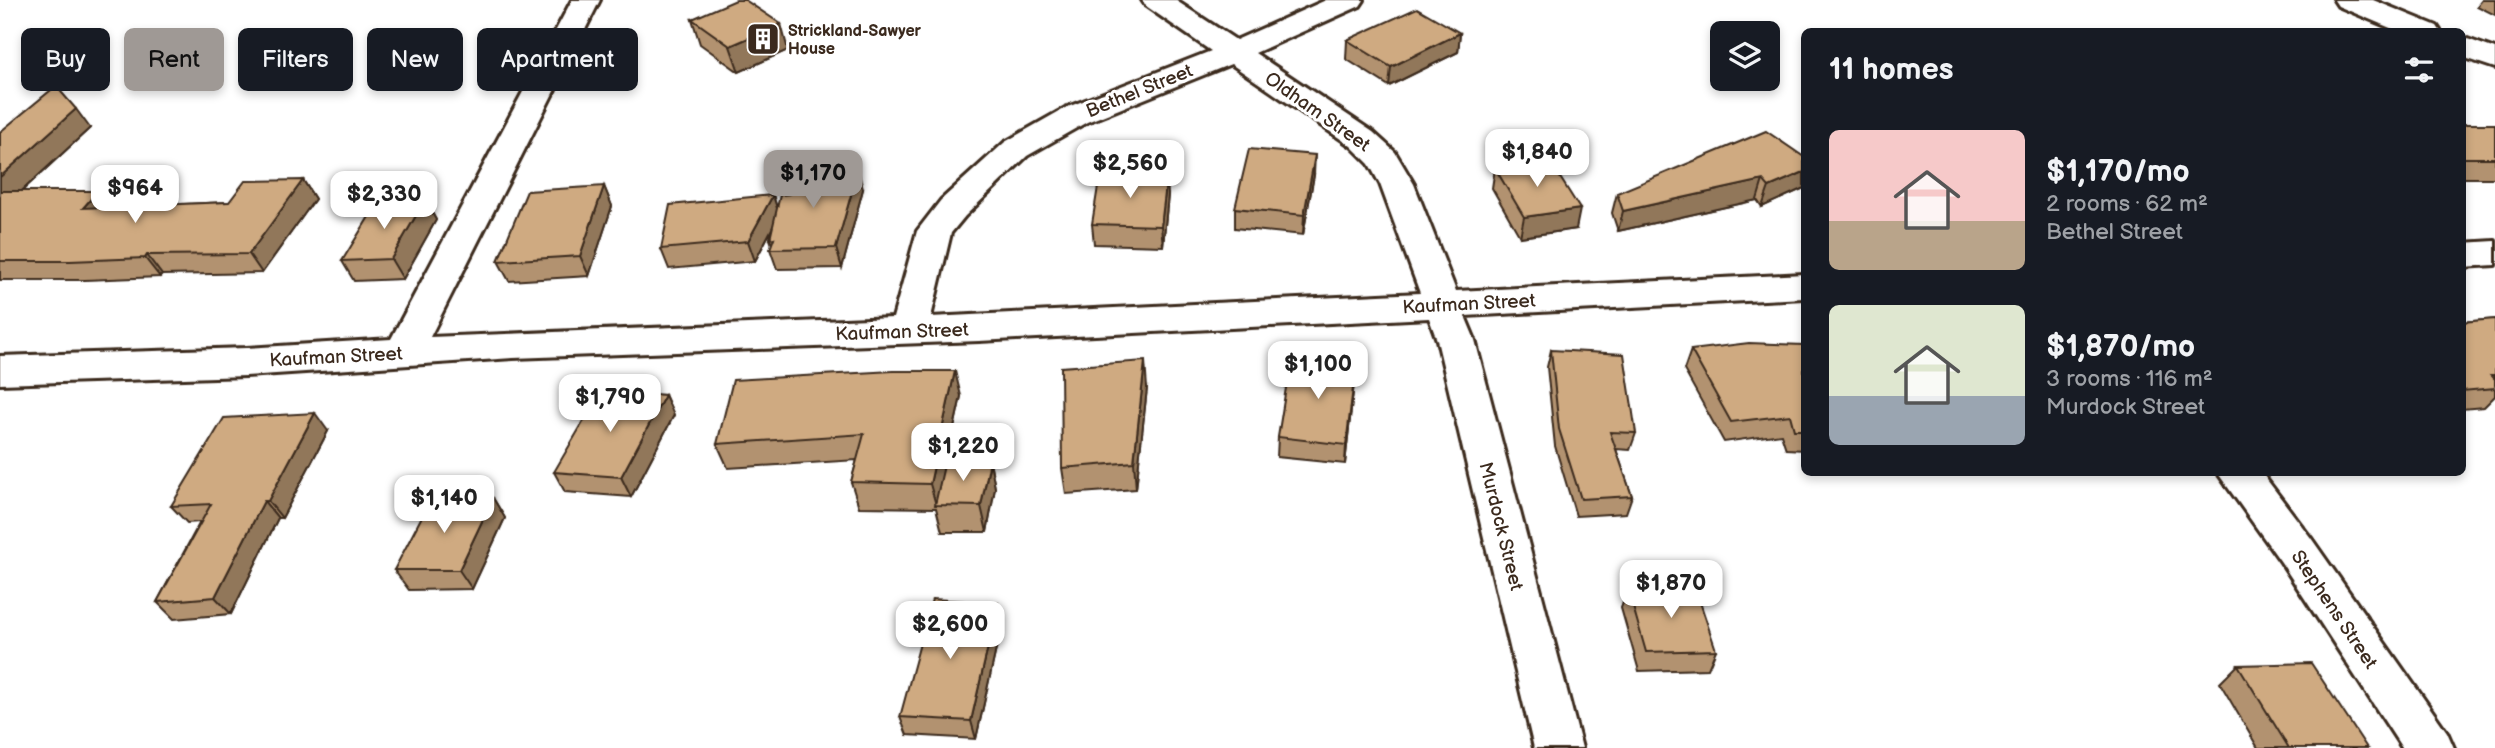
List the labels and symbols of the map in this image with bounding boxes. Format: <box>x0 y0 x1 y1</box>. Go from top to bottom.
building icon: Strickland-Sawyer House <box>744 20 782 58</box>
place label: Strickland-Sawyer House <box>788 22 922 59</box>
street label: Bethel Street <box>1083 59 1196 123</box>
street label: Oldham Street <box>1260 67 1374 157</box>
pin: $1,840 <box>1480 130 1594 189</box>
pin: $2,560 <box>1073 140 1187 200</box>
pin: $1,170 <box>756 150 870 210</box>
pin: $964 <box>94 166 176 225</box>
pin: $2,330 <box>327 172 441 231</box>
street label: Kaufman Street <box>1402 290 1536 319</box>
street label: Kaufman Street <box>835 319 969 346</box>
pin: $1,100 <box>1261 342 1375 401</box>
street label: Kaufman Street <box>269 343 403 372</box>
pin: $1,790 <box>553 374 667 434</box>
pin: $1,220 <box>906 424 1020 483</box>
street label: Murdock Street <box>1473 460 1528 593</box>
pin: $1,140 <box>387 476 501 535</box>
street label: Stephens Street <box>2286 546 2382 674</box>
pin: $1,870 <box>1614 560 1728 620</box>
pin: $2,600 <box>893 602 1007 661</box>

